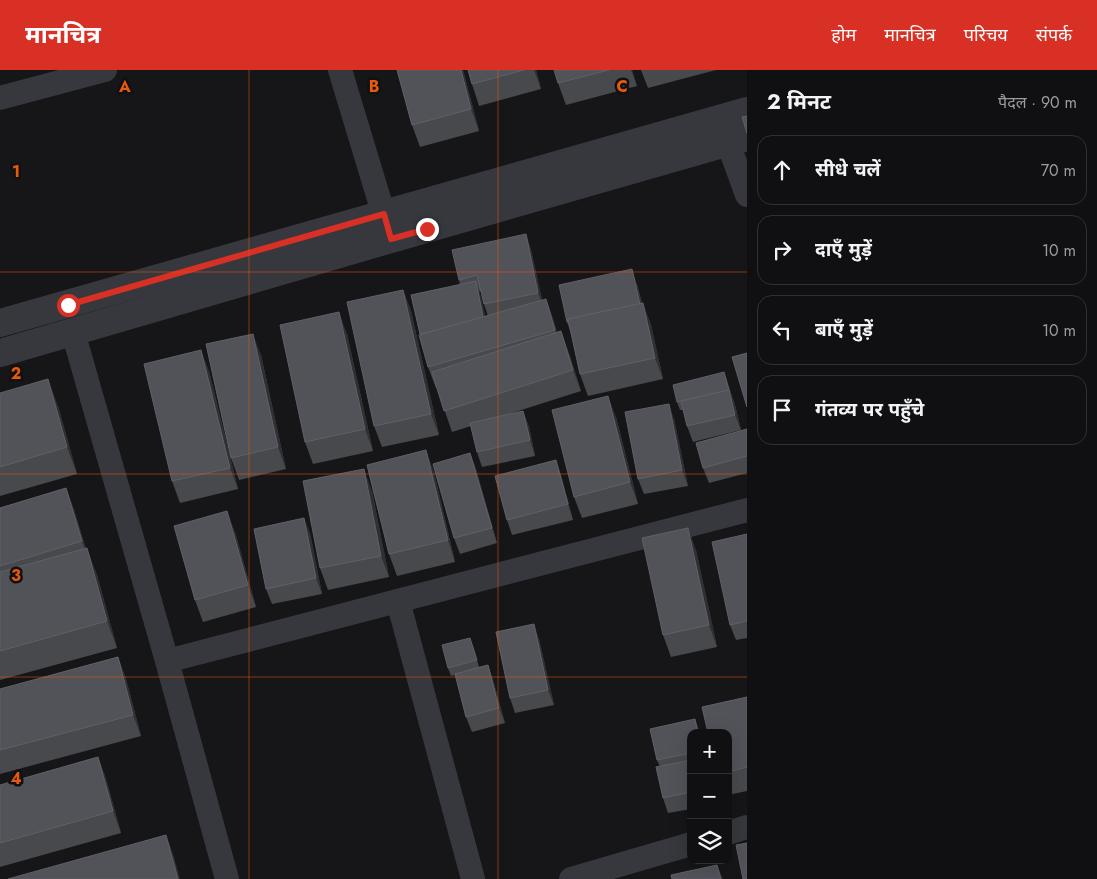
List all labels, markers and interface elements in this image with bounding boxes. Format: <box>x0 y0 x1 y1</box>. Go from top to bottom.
text: मानचित्र <box>25 17 101 52</box>
text: होम <box>831 22 856 48</box>
text: मानचित्र <box>884 22 936 48</box>
text: परिचय <box>964 22 1008 48</box>
text: संपर्क <box>1036 22 1072 48</box>
text: A <box>118 75 131 98</box>
text: B <box>369 75 379 98</box>
text: C <box>616 75 628 98</box>
text: 2 मिनट <box>767 87 831 117</box>
text: पैदल · 90 m <box>998 91 1077 114</box>
icon: ahead <box>768 156 796 184</box>
text: सीधे चलें <box>815 156 881 183</box>
text: 70 m <box>1041 159 1076 182</box>
text: 1 <box>12 160 20 183</box>
route end <box>416 218 439 241</box>
icon: right <box>768 236 796 264</box>
text: दाएँ मुड़ें <box>815 236 872 263</box>
text: 10 m <box>1042 239 1076 262</box>
route start <box>57 294 80 317</box>
icon: left <box>768 316 796 344</box>
text: बाएँ मुड़ें <box>815 316 873 343</box>
text: 10 m <box>1042 319 1076 342</box>
text: 2 <box>11 362 21 385</box>
icon: arrive <box>768 396 796 424</box>
text: गंतव्य पर पहुँचे <box>815 396 924 423</box>
text: 3 <box>11 564 21 587</box>
map controls <box>687 729 732 864</box>
button: + <box>687 729 732 774</box>
text: 4 <box>10 767 22 790</box>
button: − <box>687 774 732 819</box>
button: layers <box>687 819 732 864</box>

